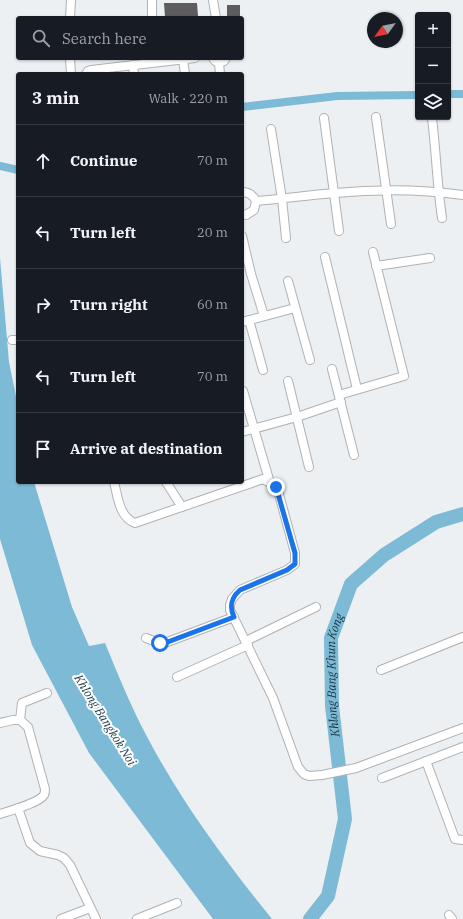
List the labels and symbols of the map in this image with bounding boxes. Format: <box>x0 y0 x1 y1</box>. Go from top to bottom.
north arrow <box>367 12 403 48</box>
route end <box>267 478 285 496</box>
water label: Khlong Bang Khun Kong <box>323 611 347 739</box>
route start <box>151 634 169 652</box>
water label: Khlong Bangkok Noi <box>71 671 140 768</box>

